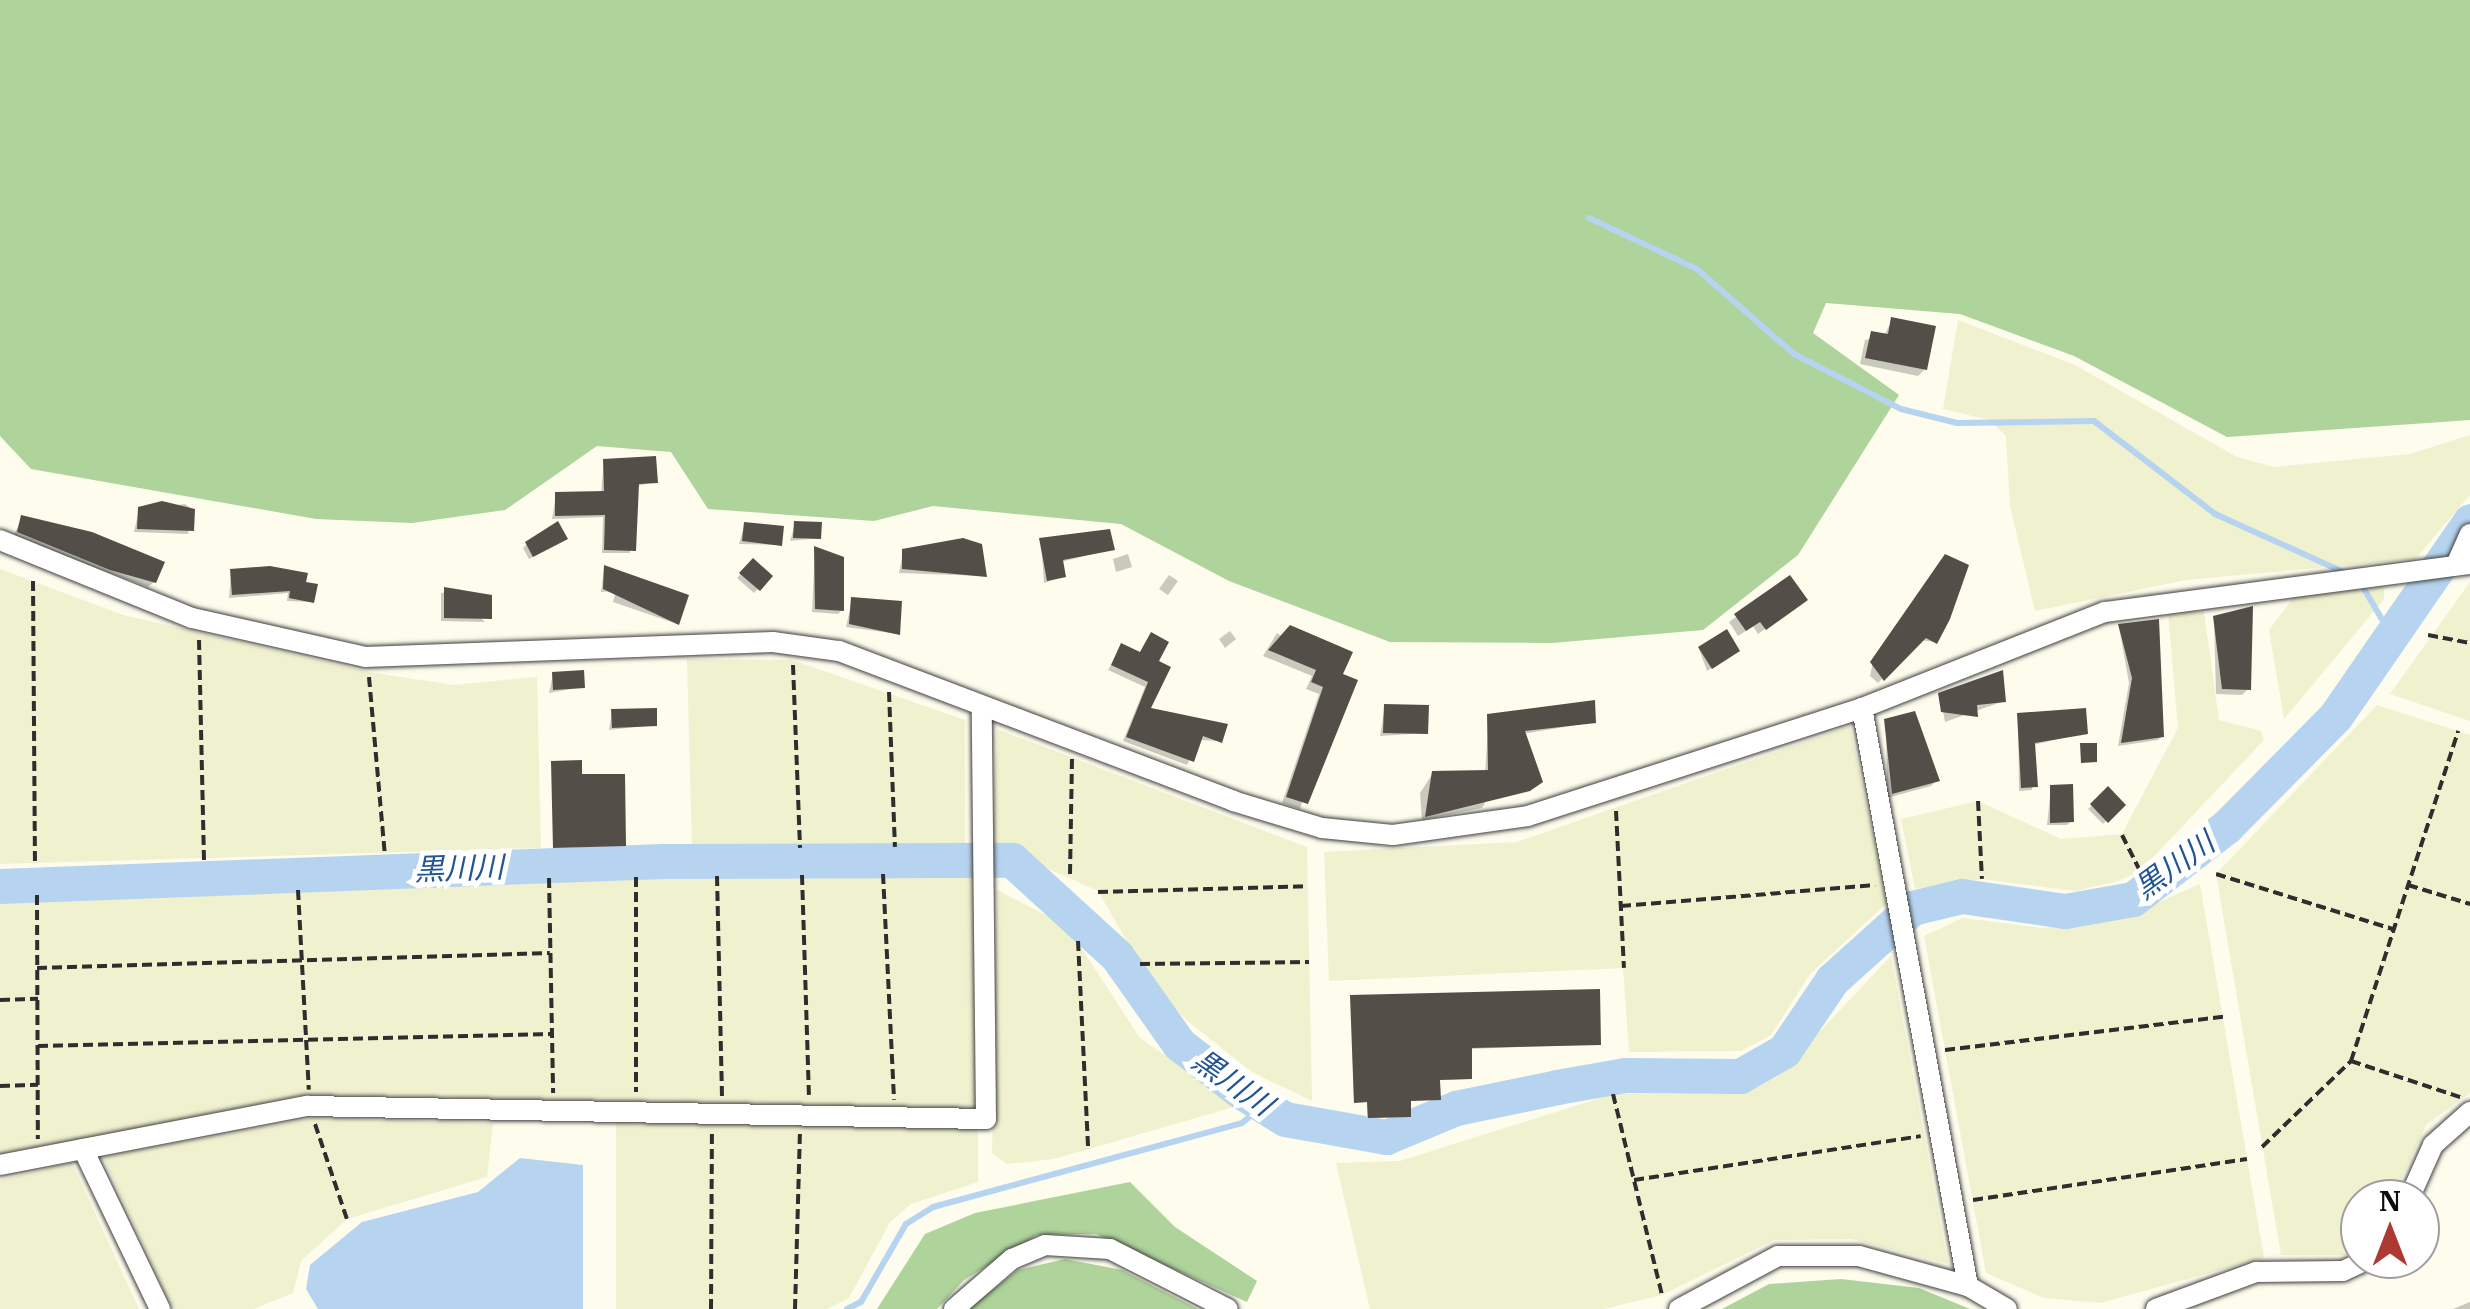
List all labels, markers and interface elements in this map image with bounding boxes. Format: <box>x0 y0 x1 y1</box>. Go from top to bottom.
water label: 黒川川 <box>2127 824 2221 906</box>
water label: 黒川川 <box>413 848 505 888</box>
water label: 黒川川 <box>1186 1041 1280 1123</box>
north arrow <box>2340 1179 2440 1279</box>
text: N <box>2379 1182 2401 1219</box>

